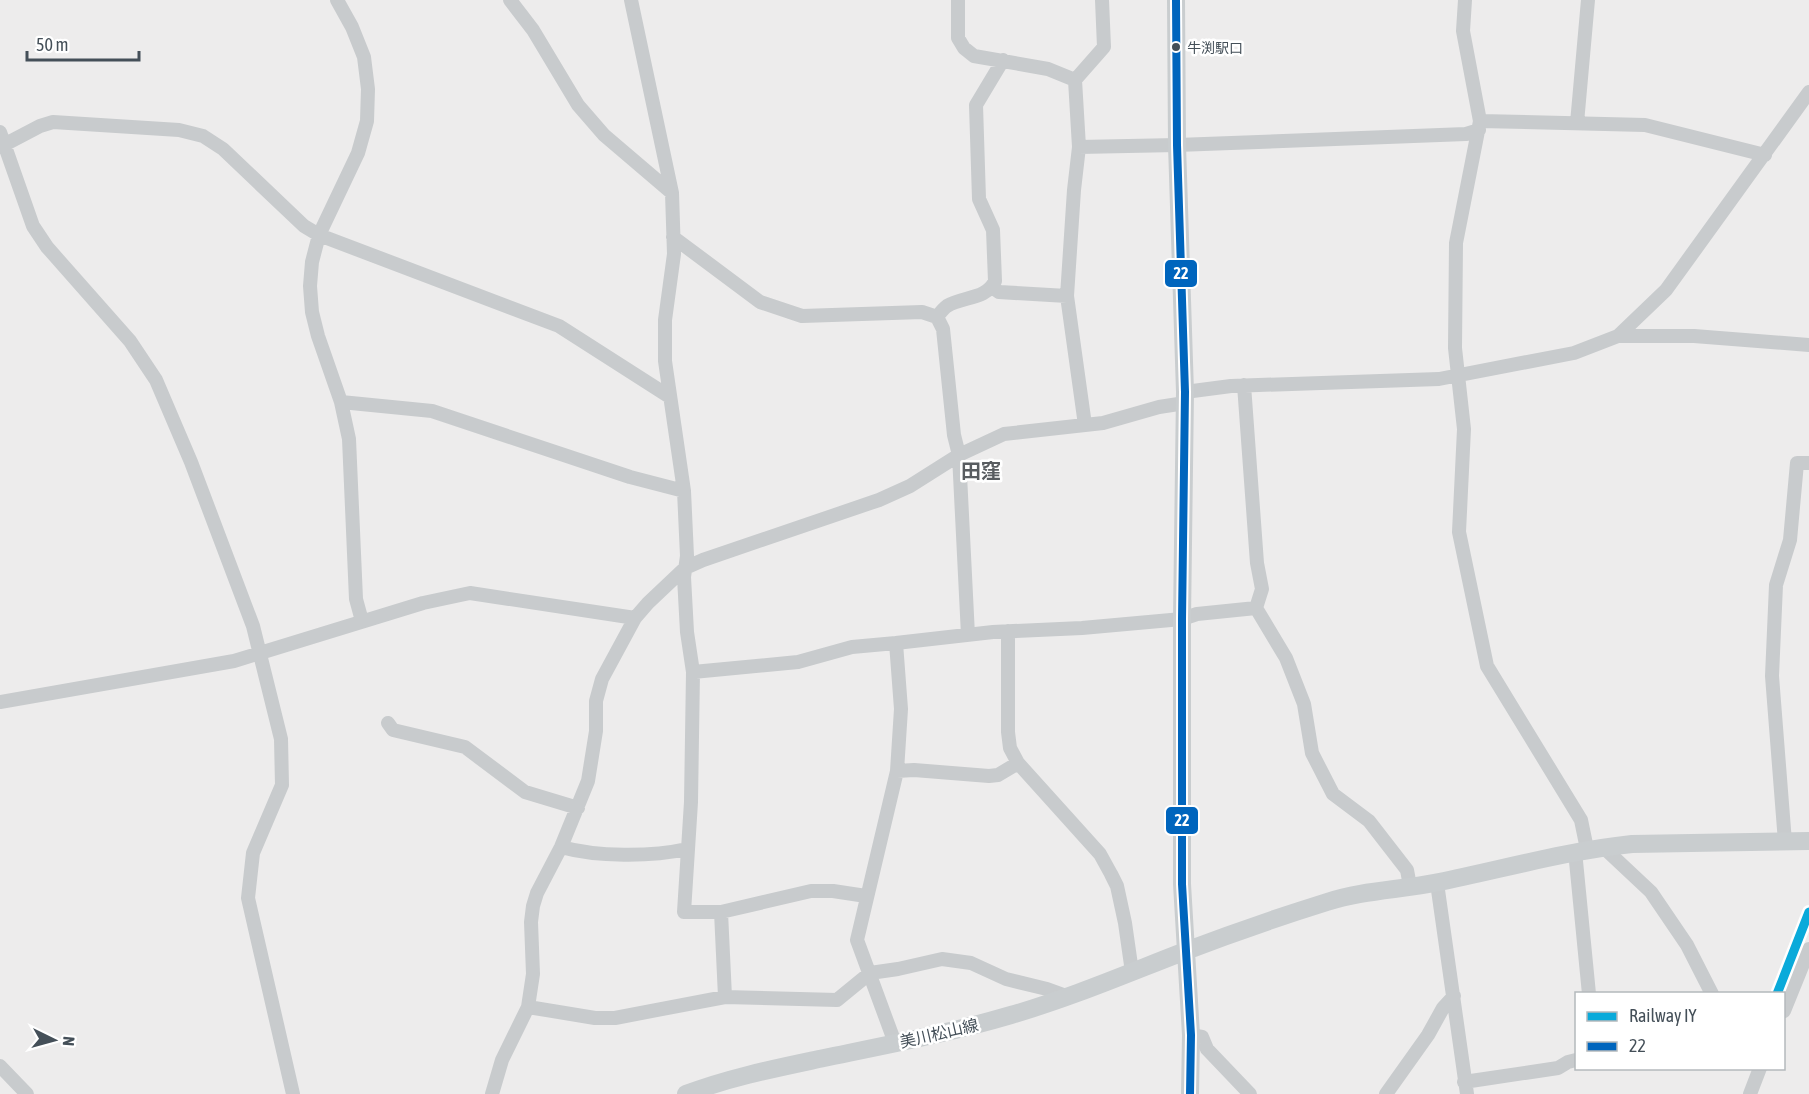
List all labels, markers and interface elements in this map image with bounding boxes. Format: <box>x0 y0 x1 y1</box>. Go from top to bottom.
scale bar <box>27 24 140 62</box>
text: 50 m <box>36 34 68 55</box>
place label: 牛渕駅口 <box>1187 40 1243 56</box>
marker: 牛渕駅口 <box>1170 41 1182 53</box>
line badge: 22 <box>1164 259 1198 288</box>
text: 22 <box>1173 264 1189 282</box>
district label: 田窪 <box>961 459 1001 482</box>
line badge: 22 <box>1165 806 1199 835</box>
text: 22 <box>1174 811 1190 829</box>
legend <box>1575 992 1785 1070</box>
text: Railway IY <box>1629 1005 1697 1026</box>
north arrow <box>24 1010 84 1070</box>
street label: 美川松山線 <box>898 1015 980 1051</box>
text: 22 <box>1629 1035 1646 1056</box>
text: N <box>60 1036 78 1047</box>

